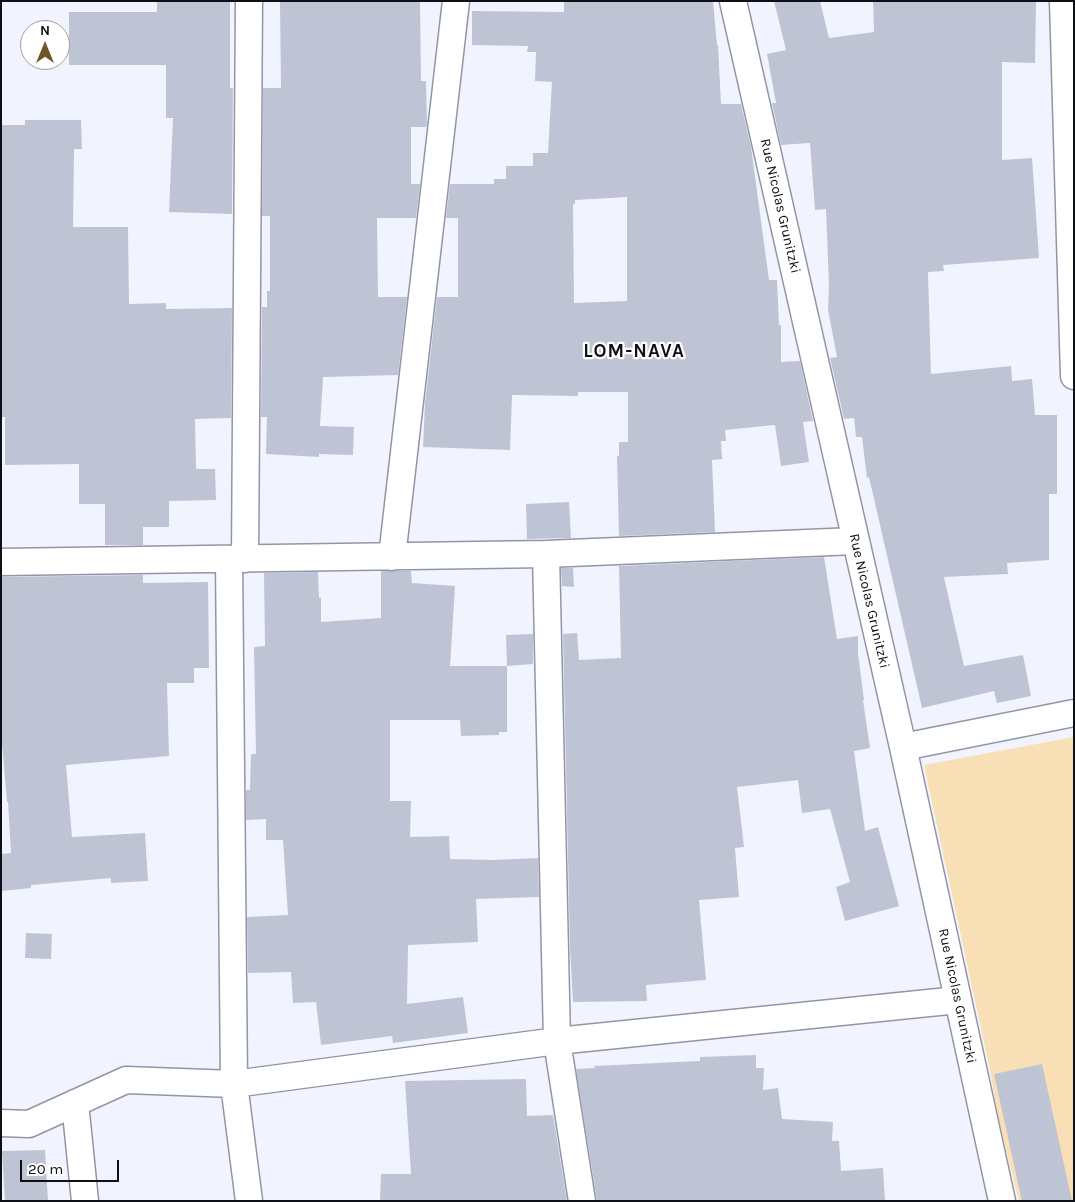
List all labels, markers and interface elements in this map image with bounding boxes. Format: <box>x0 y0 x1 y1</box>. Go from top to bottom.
north arrow <box>20 20 70 70</box>
text: N <box>40 22 50 39</box>
street label: Rue Nicolas Grunitzki <box>756 137 804 275</box>
district label: LOM-NAVA <box>582 341 686 363</box>
street label: Rue Nicolas Grunitzki <box>845 532 893 670</box>
street label: Rue Nicolas Grunitzki <box>934 927 980 1065</box>
scale bar <box>22 1150 121 1182</box>
text: 20 m <box>28 1160 63 1178</box>

